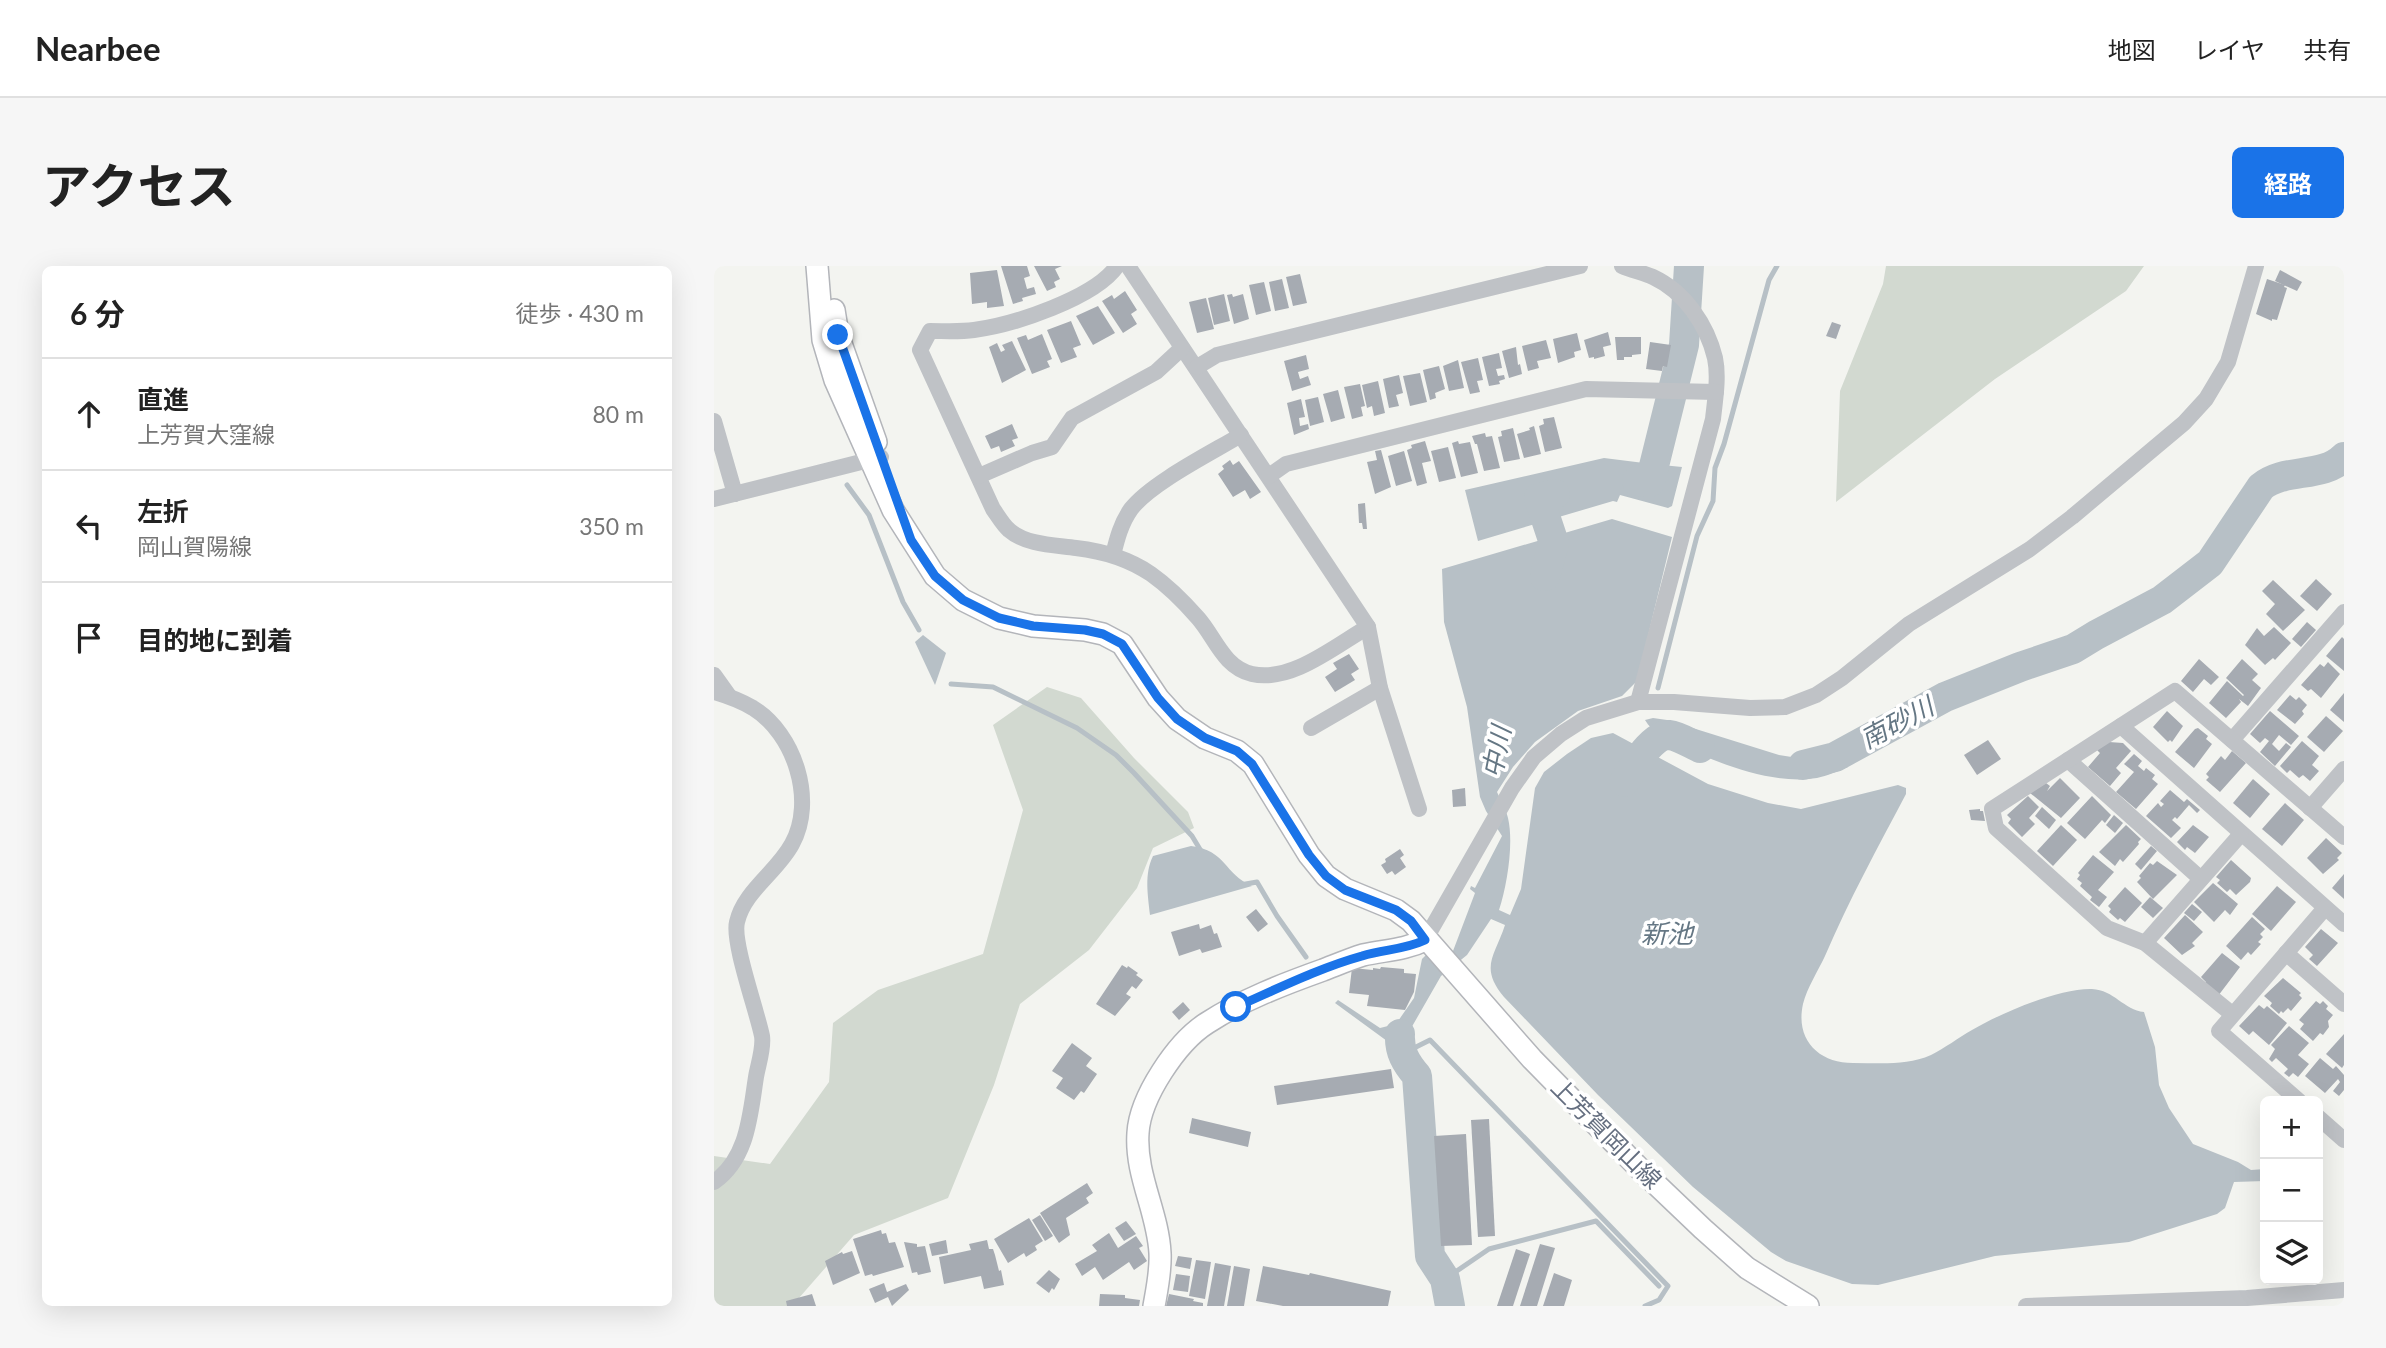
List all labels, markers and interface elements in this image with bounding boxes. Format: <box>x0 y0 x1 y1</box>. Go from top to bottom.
text: Nearbee <box>35 28 161 68</box>
text: 地図 <box>2108 35 2156 64</box>
text: レイヤ <box>2194 35 2265 64</box>
text: 共有 <box>2303 35 2351 64</box>
button: 経路 <box>2232 147 2344 218</box>
text: アクセス <box>42 156 236 214</box>
text: 6 分 <box>70 295 125 331</box>
text: 徒歩 · 430 m <box>515 299 644 327</box>
route end <box>822 319 853 350</box>
text: 直進 <box>137 383 189 415</box>
icon: ahead <box>70 395 108 433</box>
text: 80 m <box>593 400 644 428</box>
text: 上芳賀大窪線 <box>137 420 275 448</box>
text: 左折 <box>137 495 189 527</box>
icon: left <box>70 507 108 545</box>
text: 350 m <box>579 512 644 540</box>
text: 岡山賀陽線 <box>137 532 252 560</box>
icon: arrive <box>70 619 108 657</box>
text: 目的地に到着 <box>137 624 293 656</box>
water label: 南砂川 <box>1855 688 1941 755</box>
water label: 中川 <box>1475 720 1517 780</box>
water label: 新池 <box>1641 917 1696 949</box>
route start <box>1220 991 1251 1022</box>
street label: 上芳賀岡山線 <box>1546 1072 1668 1194</box>
map controls <box>2260 1096 2323 1285</box>
button: + <box>2260 1096 2323 1159</box>
button: − <box>2260 1159 2323 1222</box>
button: layers <box>2260 1222 2323 1285</box>

